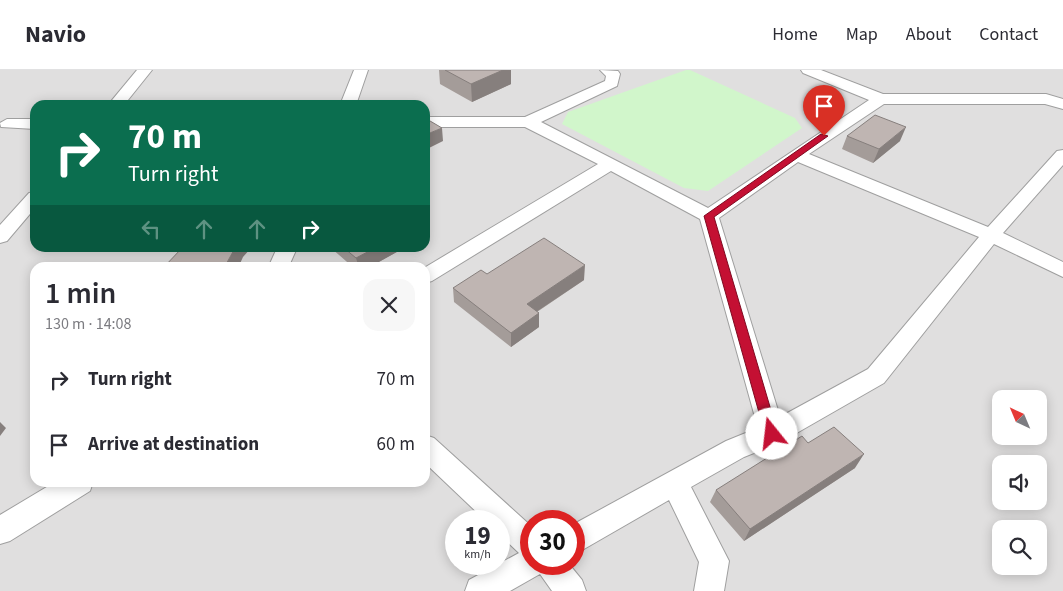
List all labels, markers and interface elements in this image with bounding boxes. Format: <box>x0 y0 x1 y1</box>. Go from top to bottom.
text: Navio <box>25 17 86 52</box>
text: Home <box>772 22 818 47</box>
text: Map <box>846 22 878 47</box>
text: About <box>906 22 951 47</box>
text: Contact <box>979 22 1038 47</box>
pin <box>803 85 845 136</box>
icon: arrive <box>810 92 838 120</box>
text: 70 m <box>128 112 202 162</box>
icon: right <box>45 120 110 185</box>
text: Turn right <box>128 158 218 190</box>
icon: left <box>137 215 165 243</box>
icon: ahead <box>190 215 218 243</box>
icon: ahead <box>243 215 271 243</box>
icon: right <box>296 215 324 243</box>
text: 1 min <box>45 272 116 315</box>
button: close <box>363 279 415 331</box>
text: 130 m · 14:08 <box>45 313 132 335</box>
icon: right <box>45 366 73 394</box>
text: Turn right <box>88 366 172 393</box>
text: 70 m <box>377 366 415 393</box>
north arrow <box>992 390 1048 445</box>
map controls <box>992 390 1047 575</box>
position arrow <box>745 407 797 459</box>
icon: arrive <box>45 431 73 459</box>
text: Arrive at destination <box>88 431 259 458</box>
text: 60 m <box>377 431 415 458</box>
button: sound <box>992 455 1047 510</box>
speed limit sign: 30 <box>520 510 585 575</box>
text: 19 <box>464 518 491 554</box>
button: search <box>992 520 1047 575</box>
text: km/h <box>464 546 491 563</box>

